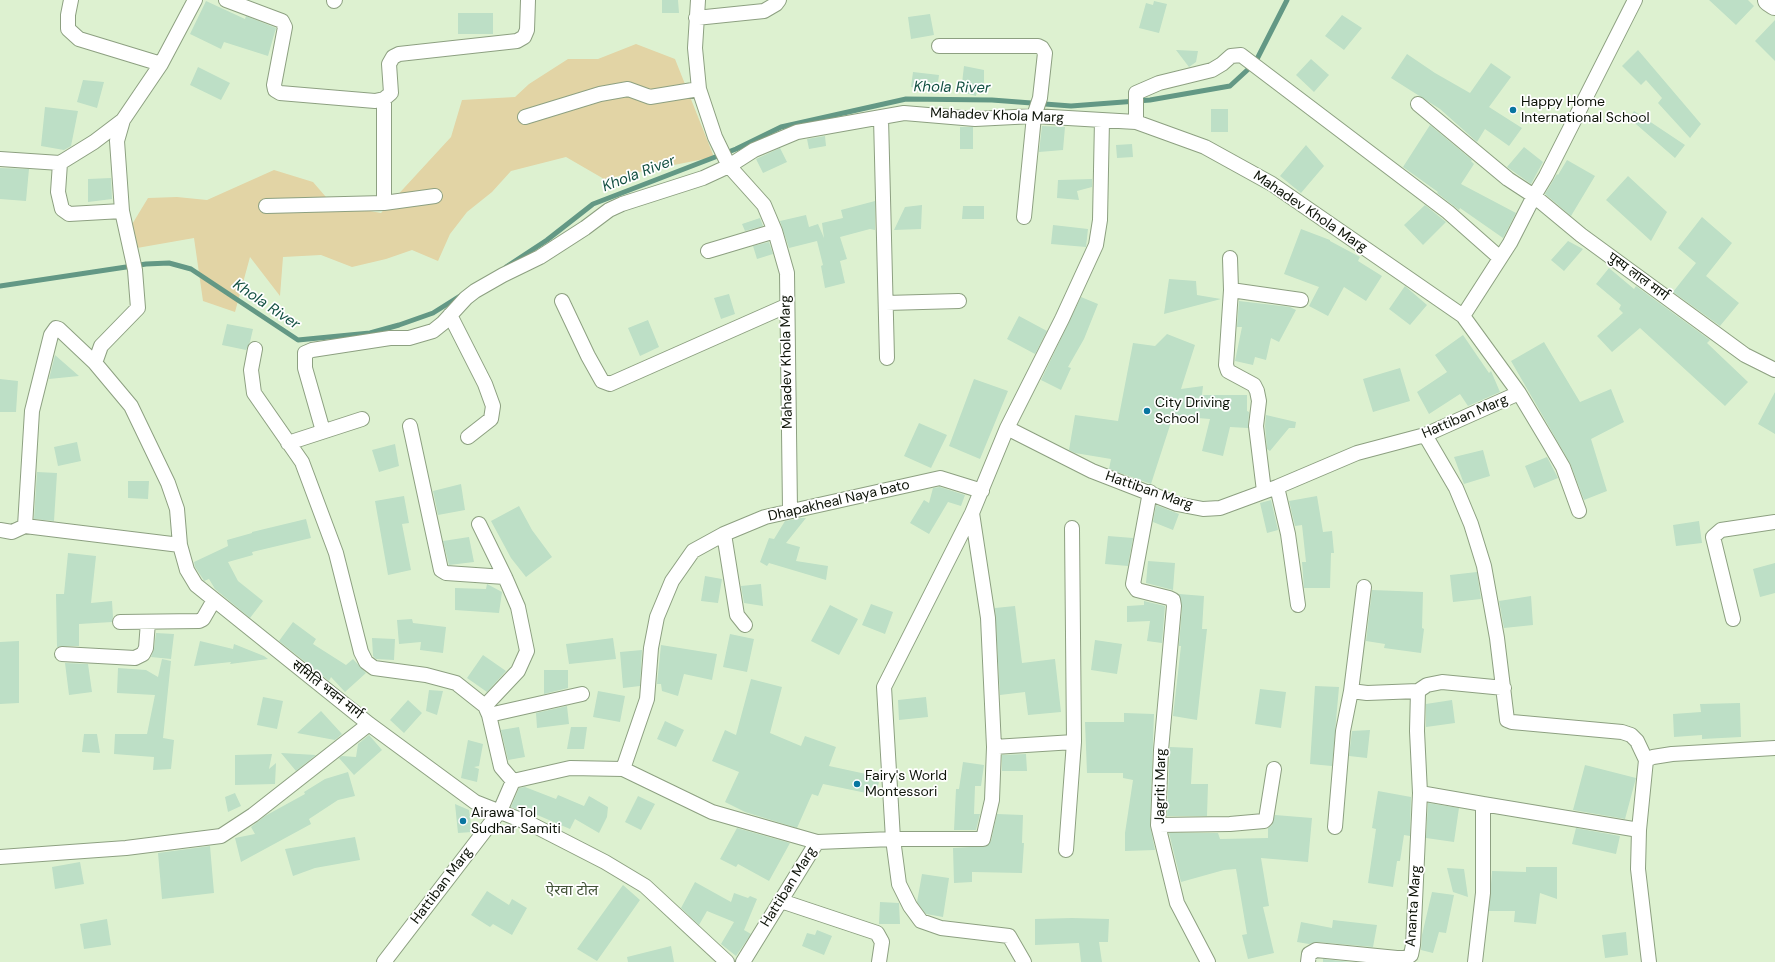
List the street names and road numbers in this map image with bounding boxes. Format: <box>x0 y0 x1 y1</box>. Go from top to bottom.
street label: Mahadev Khola Marg <box>930 105 1064 127</box>
street label: Mahadev Khola Marg <box>1250 168 1370 256</box>
street label: पुस्प लाल मार्ग <box>1604 249 1672 305</box>
street label: Mahadev Khola Marg <box>777 295 797 429</box>
street label: Hattiban Marg <box>1420 391 1510 443</box>
street label: Hattiban Marg <box>1103 468 1195 514</box>
street label: Dhapakheal Naya bato <box>767 477 911 525</box>
street label: समिति भवन मार्ग <box>288 657 366 723</box>
street label: Jagriti Marg <box>1152 748 1170 824</box>
street label: Hattiban Marg <box>408 844 476 928</box>
street label: Hattiban Marg <box>758 844 820 930</box>
street label: Ananta Marg <box>1403 865 1425 947</box>

